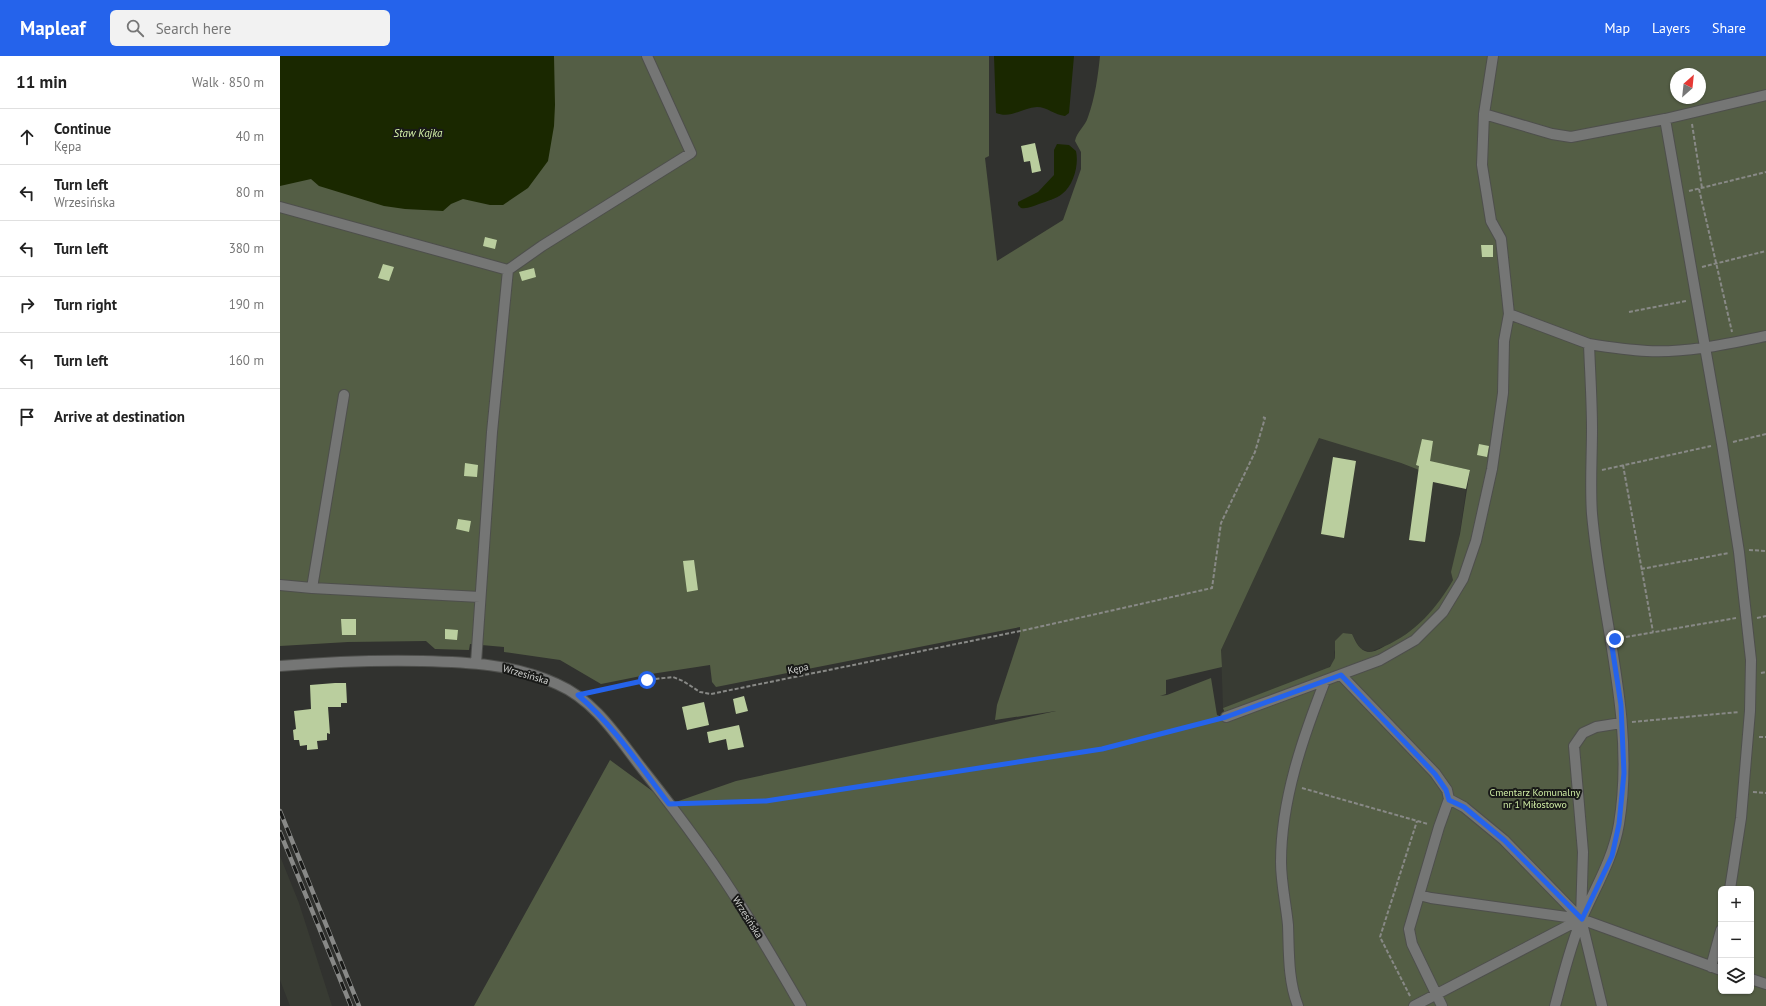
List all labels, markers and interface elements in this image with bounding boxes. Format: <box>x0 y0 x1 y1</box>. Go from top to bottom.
search box <box>110 10 390 46</box>
text: Mapleaf <box>20 16 86 40</box>
icon: search <box>124 17 146 39</box>
text: Search here <box>156 19 231 38</box>
text: Map <box>1604 19 1630 37</box>
text: Layers <box>1652 19 1690 37</box>
text: Share <box>1712 19 1746 37</box>
north arrow <box>1670 68 1706 104</box>
text: 11 min <box>16 71 67 93</box>
text: Walk · 850 m <box>192 74 264 91</box>
text: Continue <box>54 119 111 138</box>
icon: ahead <box>16 126 38 148</box>
water label: Staw Kajka <box>394 126 443 140</box>
text: 40 m <box>236 128 264 145</box>
text: Kępa <box>54 138 81 155</box>
text: Turn left <box>54 175 108 194</box>
icon: left <box>16 182 38 204</box>
text: 80 m <box>236 184 264 201</box>
text: Wrzesińska <box>54 194 115 211</box>
icon: left <box>16 238 38 260</box>
text: Turn left <box>54 239 108 258</box>
text: 380 m <box>229 240 264 257</box>
icon: right <box>16 294 38 316</box>
text: Turn right <box>54 295 117 314</box>
text: 190 m <box>229 296 264 313</box>
icon: left <box>16 350 38 372</box>
text: Turn left <box>54 351 108 370</box>
text: 160 m <box>229 352 264 369</box>
icon: arrive <box>16 406 38 428</box>
text: Arrive at destination <box>54 407 185 426</box>
route end <box>1606 630 1624 648</box>
street label: Kępa <box>786 660 810 677</box>
street label: Wrzesińska <box>501 662 550 687</box>
route start <box>638 671 656 689</box>
park label: Cmentarz Komunalny nr 1 Miłostowo <box>1490 786 1581 811</box>
map controls <box>1718 886 1754 994</box>
button: + <box>1718 886 1754 922</box>
street label: Wrzesińska <box>730 894 766 941</box>
button: − <box>1718 922 1754 958</box>
button: layers <box>1718 958 1754 994</box>

